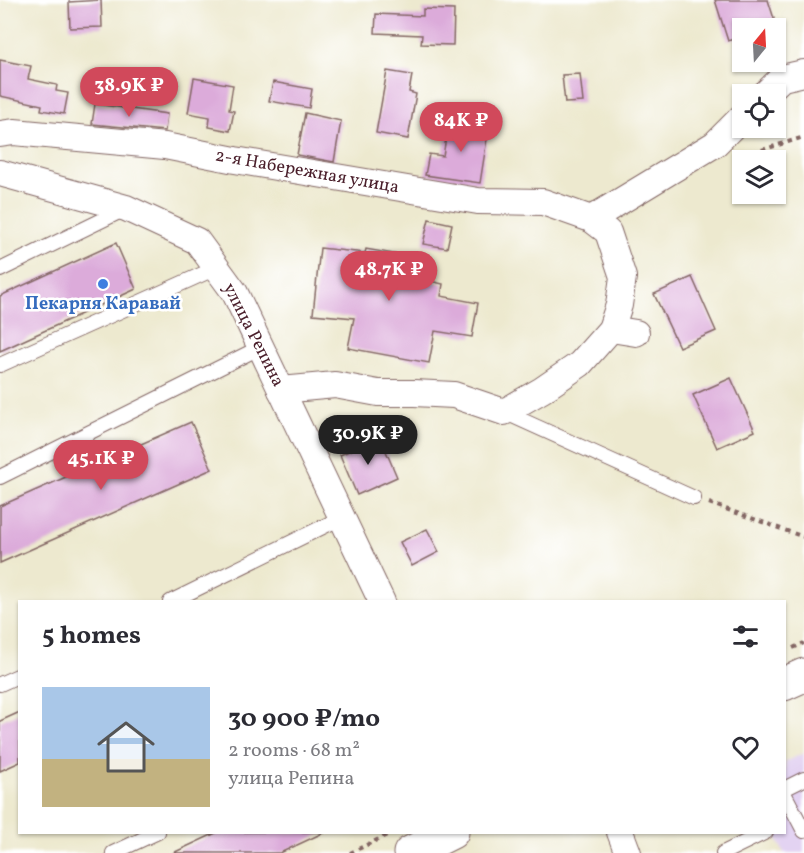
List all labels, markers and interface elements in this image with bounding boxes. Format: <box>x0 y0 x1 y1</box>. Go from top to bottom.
north arrow <box>732 18 786 72</box>
map controls <box>732 18 786 204</box>
pin: 38.9K ₽ <box>74 67 184 118</box>
text: 38.9K ₽ <box>94 72 164 100</box>
button: locate <box>732 84 786 138</box>
pin: 84K ₽ <box>419 102 503 153</box>
text: 84K ₽ <box>434 107 488 135</box>
street label: 2-я Набережная улица <box>213 144 401 200</box>
button: layers <box>732 150 786 204</box>
pin: 48.7K ₽ <box>334 251 444 302</box>
text: 48.7K ₽ <box>354 256 424 284</box>
marker: Пекарня Каравай <box>96 277 110 291</box>
street label: улица Репина <box>216 279 290 391</box>
place label: Пекарня Каравай <box>25 292 181 317</box>
pin: 30.9K ₽ <box>313 415 423 466</box>
text: 30.9K ₽ <box>332 420 404 448</box>
pin: 45.1K ₽ <box>46 440 156 491</box>
text: 45.1K ₽ <box>67 445 135 473</box>
text: 5 homes <box>42 618 141 654</box>
icon: filters <box>729 620 762 653</box>
text: 30 900 ₽/mo <box>228 701 380 737</box>
icon: home <box>90 711 162 783</box>
icon: heart <box>729 731 762 764</box>
text: 2 rooms · 68 m² <box>228 737 360 765</box>
text: улица Репина <box>228 765 354 793</box>

